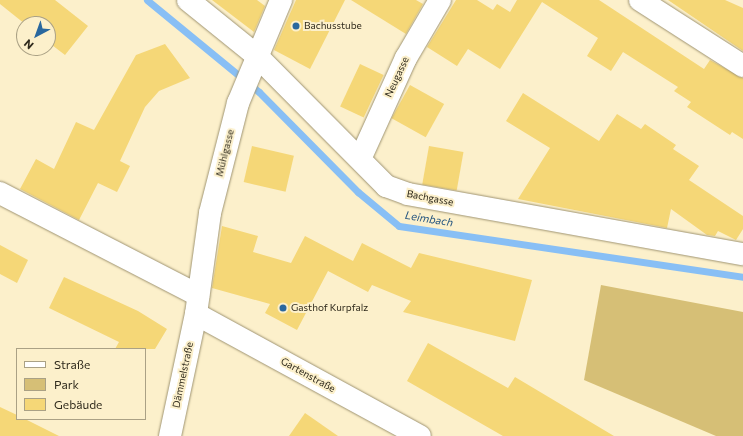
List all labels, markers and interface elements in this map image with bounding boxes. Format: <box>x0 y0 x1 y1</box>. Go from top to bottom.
north arrow <box>16 16 56 56</box>
place label: Bachusstube <box>304 20 362 32</box>
marker: Bachusstube <box>291 21 301 31</box>
text: N <box>21 37 36 52</box>
street label: Neugasse <box>382 55 412 99</box>
street label: Mühlgasse <box>213 128 237 178</box>
street label: Bachgasse <box>406 188 454 208</box>
water label: Leimbach <box>404 209 454 229</box>
place label: Gasthof Kurpfalz <box>291 302 368 314</box>
marker: Gasthof Kurpfalz <box>278 303 288 313</box>
street label: Dämmelstraße <box>170 341 196 409</box>
legend <box>16 348 146 420</box>
street label: Gartenstraße <box>279 355 337 395</box>
text: Straße <box>54 357 90 371</box>
text: Park <box>54 377 79 391</box>
text: Gebäude <box>54 397 102 411</box>

